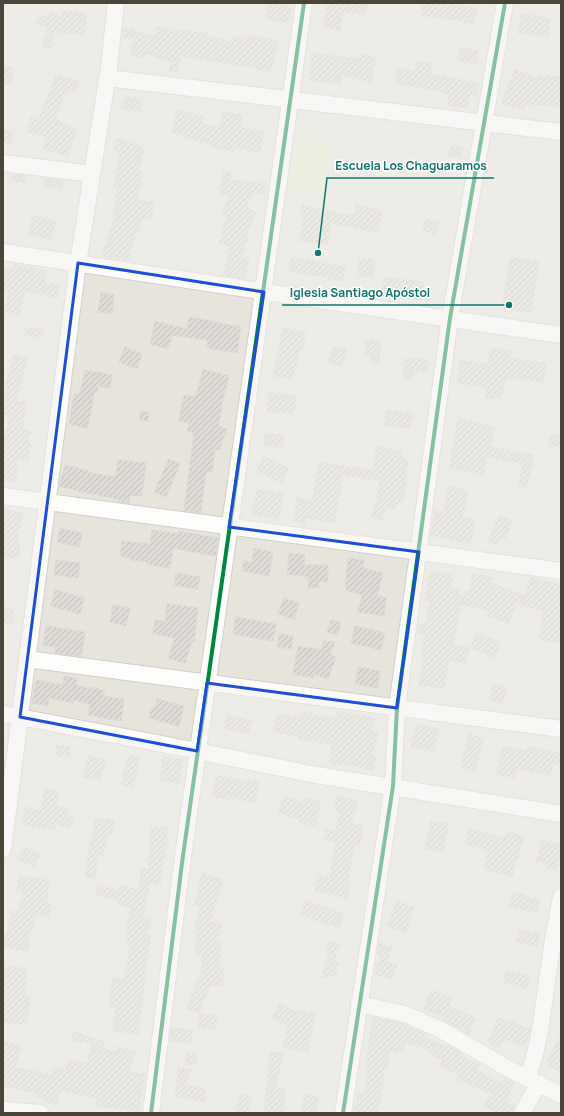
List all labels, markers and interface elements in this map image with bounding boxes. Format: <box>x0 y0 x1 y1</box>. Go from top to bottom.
callout: Escuela Los Chaguaramos <box>327 154 494 178</box>
text: Escuela Los Chaguaramos <box>335 157 487 174</box>
callout: Iglesia Santiago Apóstol <box>282 281 438 305</box>
text: Iglesia Santiago Apóstol <box>290 284 430 301</box>

